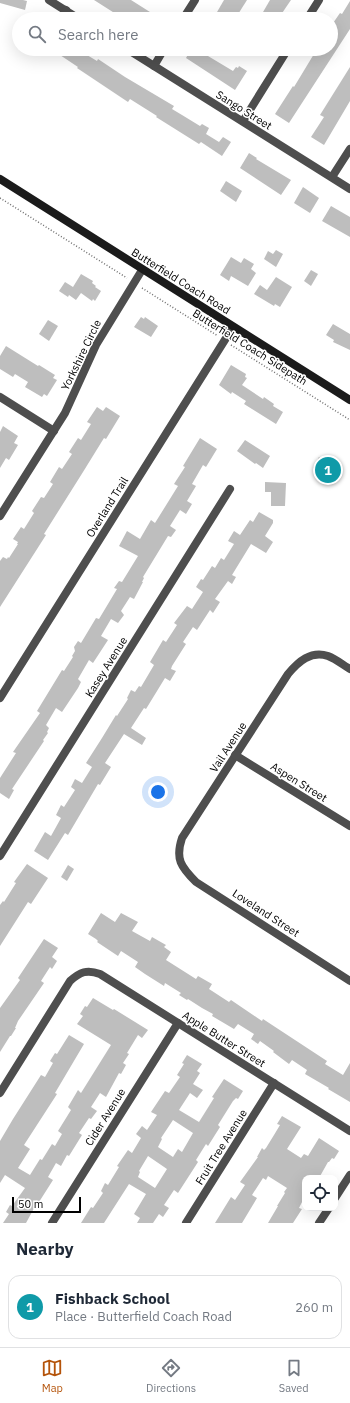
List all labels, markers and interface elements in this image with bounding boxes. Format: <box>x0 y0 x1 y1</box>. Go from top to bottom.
search box <box>12 12 338 56</box>
icon: search <box>26 23 48 45</box>
text: Search here <box>58 25 138 44</box>
street label: Sango Street <box>213 87 275 133</box>
street label: Butterfield Coach Road <box>129 245 233 317</box>
street label: Butterfield Coach Sidepath <box>190 306 310 388</box>
street label: Yorkshire Circle <box>58 317 104 393</box>
pin: 1 <box>315 455 341 485</box>
street label: Overland Trail <box>83 474 131 540</box>
street label: Kasey Avenue <box>82 634 130 700</box>
street label: Vail Avenue <box>207 719 249 775</box>
street label: Aspen Street <box>268 759 330 805</box>
your location <box>148 782 168 802</box>
street label: Loveland Street <box>230 886 302 940</box>
street label: Apple Butter Street <box>180 1008 268 1070</box>
street label: Cider Avenue <box>82 1086 128 1148</box>
street label: Fruit Tree Avenue <box>192 1107 250 1187</box>
map controls <box>302 1175 338 1211</box>
button: locate <box>302 1175 338 1211</box>
scale bar <box>12 1195 81 1214</box>
text: 50 m <box>18 1197 43 1211</box>
text: Nearby <box>16 1238 74 1260</box>
text: Fishback School <box>55 1289 170 1308</box>
text: 1 <box>26 1299 34 1316</box>
text: 260 m <box>295 1299 333 1316</box>
text: Place · Butterfield Coach Road <box>55 1308 232 1325</box>
tab: Map <box>41 1357 63 1395</box>
tab: Directions <box>146 1357 196 1395</box>
tab: Saved <box>279 1357 309 1395</box>

